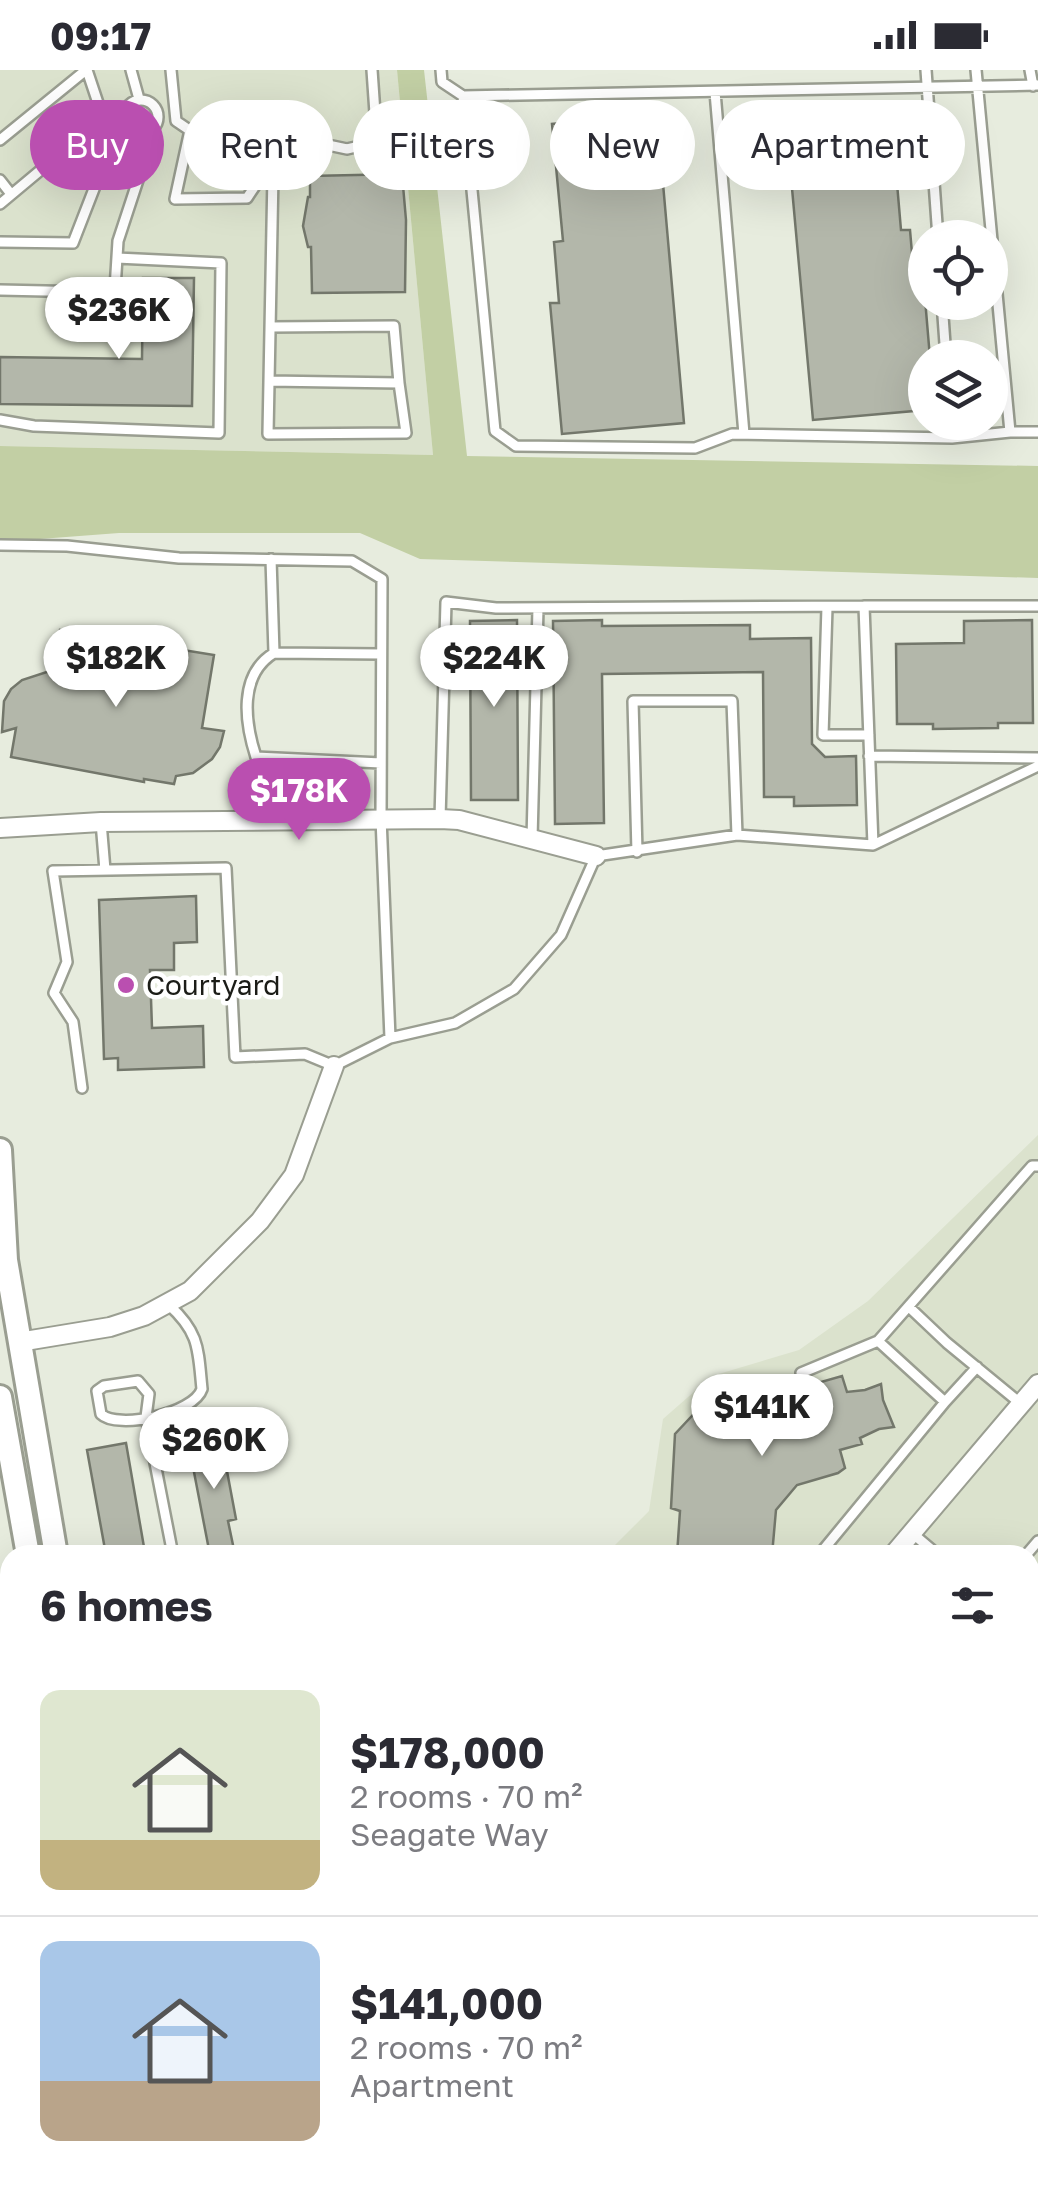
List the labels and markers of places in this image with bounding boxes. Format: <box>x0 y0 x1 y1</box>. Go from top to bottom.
pin: $236K <box>49 277 189 362</box>
pin: $182K <box>46 625 186 710</box>
pin: $224K <box>424 625 564 710</box>
pin: $178K <box>229 758 369 843</box>
place label: Courtyard <box>146 968 281 1001</box>
marker: Courtyard <box>115 974 137 996</box>
pin: $141K <box>692 1374 832 1459</box>
pin: $260K <box>144 1407 284 1492</box>

